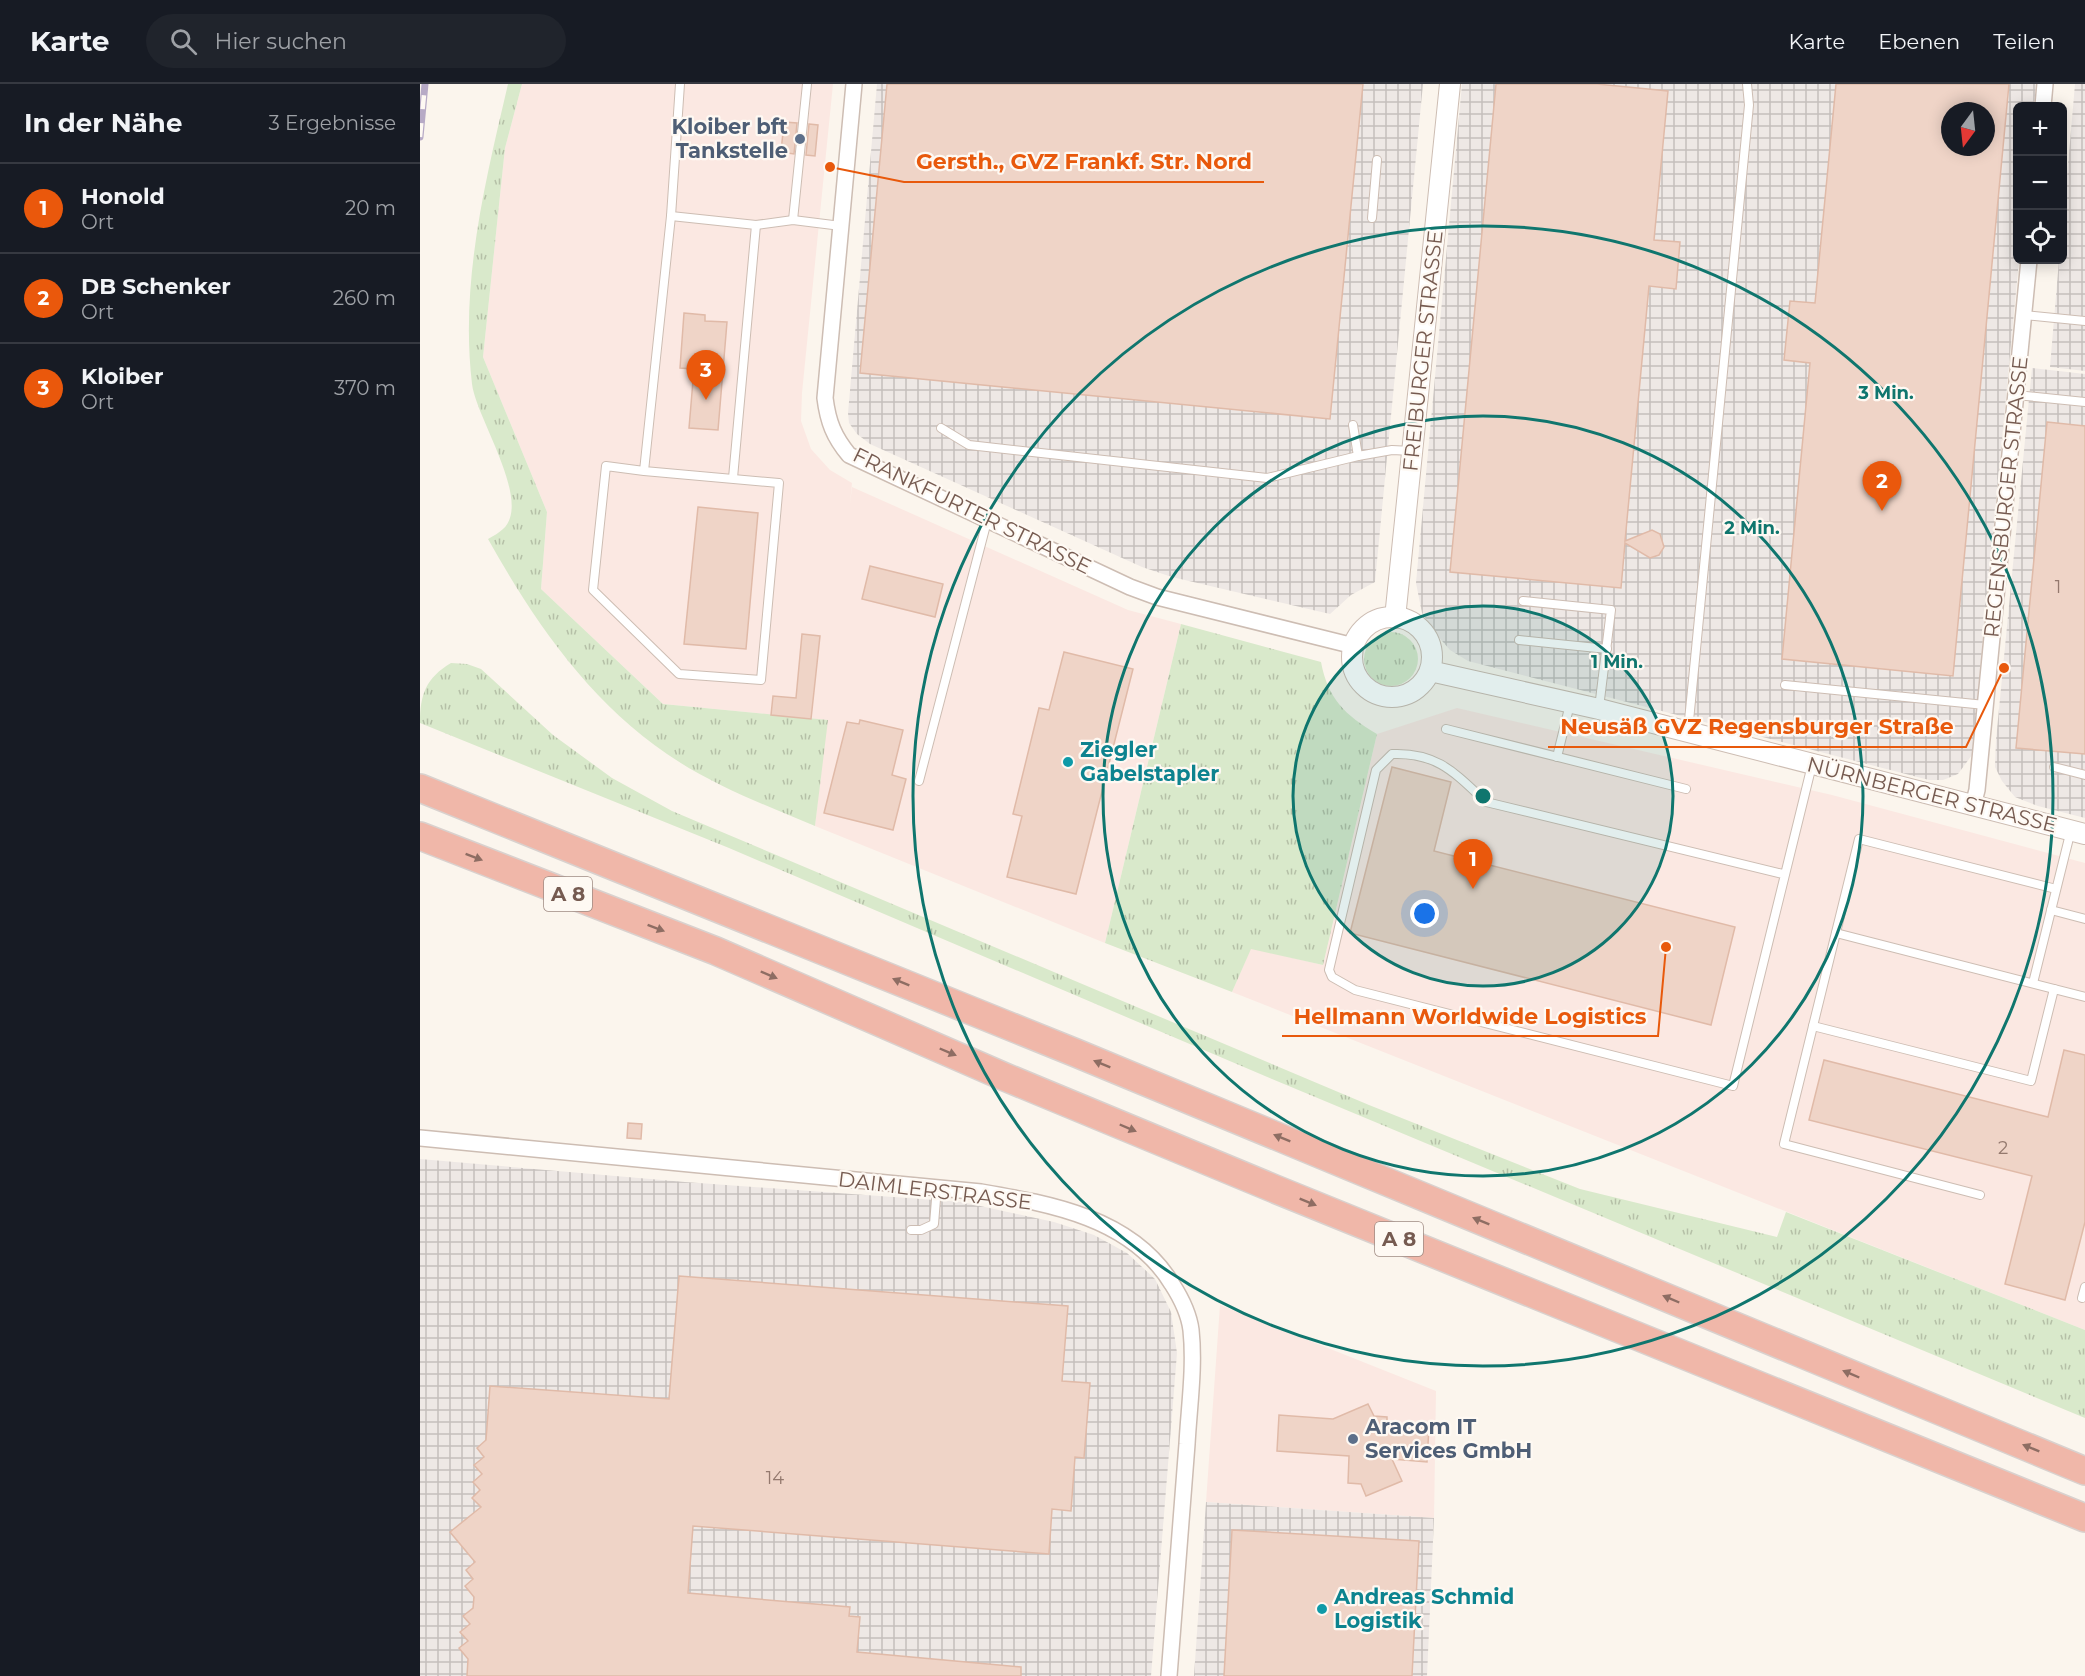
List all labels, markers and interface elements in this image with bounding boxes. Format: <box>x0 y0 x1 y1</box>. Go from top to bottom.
search box <box>146 14 566 68</box>
text: Karte <box>30 24 110 58</box>
icon: search <box>167 25 200 58</box>
text: Hier suchen <box>215 28 347 55</box>
text: Karte <box>1789 29 1845 54</box>
text: Ebenen <box>1878 29 1960 54</box>
text: Teilen <box>1993 29 2055 54</box>
north arrow <box>1941 102 1995 156</box>
map controls <box>2013 102 2067 264</box>
button: + <box>2013 102 2067 156</box>
text: In der Nähe <box>24 107 182 139</box>
text: 3 Ergebnisse <box>268 111 396 135</box>
place label: Kloiber bft Tankstelle <box>672 114 788 163</box>
marker: Kloiber bft Tankstelle <box>793 132 807 146</box>
callout: Gersth., GVZ Frankf. Str. Nord <box>904 142 1264 182</box>
text: Gersth., GVZ Frankf. Str. Nord <box>916 148 1252 175</box>
button: − <box>2013 156 2067 210</box>
text: Honold <box>81 183 165 210</box>
text: 1 <box>40 196 47 220</box>
text: 20 m <box>345 196 396 220</box>
text: Ort <box>81 210 114 234</box>
button: locate <box>2013 210 2067 264</box>
street label: FREIBURGER STRASSE <box>1397 229 1448 473</box>
text: DB Schenker <box>81 273 231 300</box>
text: 2 <box>38 286 49 310</box>
text: 260 m <box>333 286 396 310</box>
text: Ort <box>81 300 114 324</box>
pin: 3 <box>686 350 726 400</box>
street label: REGENSBURGER STRASSE <box>1978 355 2033 639</box>
text: Kloiber <box>81 363 163 390</box>
text: 3 <box>38 376 49 400</box>
text: 370 m <box>334 376 396 400</box>
text: 3 Min. <box>1857 382 1914 404</box>
text: Ort <box>81 390 114 414</box>
street label: FRANKFURTER STRASSE <box>849 442 1095 579</box>
pin: 2 <box>1862 462 1902 511</box>
text: 2 Min. <box>1724 517 1780 539</box>
house number: 1 <box>2055 576 2061 598</box>
text: 1 Min. <box>1591 651 1643 673</box>
callout: Neusäß GVZ Regensburger Straße <box>1548 707 1966 747</box>
text: Neusäß GVZ Regensburger Straße <box>1560 713 1954 740</box>
place label: Ziegler Gabelstapler <box>1080 737 1219 786</box>
street label: NÜRNBERGER STRASSE <box>1804 751 2060 838</box>
marker: Ziegler Gabelstapler <box>1061 755 1075 769</box>
centre of rings <box>1473 786 1493 806</box>
pin: 1 <box>1454 840 1492 889</box>
one-way arrow <box>466 852 484 862</box>
road number: A 8 <box>544 877 592 911</box>
your location <box>1410 899 1439 928</box>
one-way arrow <box>647 924 665 933</box>
one-way arrow <box>761 970 778 979</box>
one-way arrow <box>892 977 910 987</box>
callout: Hellmann Worldwide Logistics <box>1282 996 1658 1036</box>
text: Hellmann Worldwide Logistics <box>1294 1003 1647 1030</box>
one-way arrow <box>940 1047 958 1057</box>
one-way arrow <box>1092 1059 1110 1069</box>
one-way arrow <box>1119 1124 1137 1133</box>
one-way arrow <box>1272 1133 1290 1143</box>
house number: 2 <box>1998 1137 2008 1159</box>
street label: DAIMLERSTRASSE <box>837 1166 1033 1215</box>
one-way arrow <box>1299 1198 1317 1207</box>
one-way arrow <box>1472 1216 1490 1226</box>
road number: A 8 <box>1375 1222 1423 1256</box>
one-way arrow <box>1661 1294 1679 1304</box>
one-way arrow <box>1841 1369 1859 1379</box>
place label: Aracom IT Services GmbH <box>1364 1414 1532 1463</box>
marker: Aracom IT Services GmbH <box>1346 1432 1360 1446</box>
one-way arrow <box>2022 1443 2040 1452</box>
house number: 14 <box>766 1467 784 1489</box>
place label: Andreas Schmid Logistik <box>1333 1584 1514 1633</box>
marker: Andreas Schmid Logistik <box>1315 1602 1329 1616</box>

